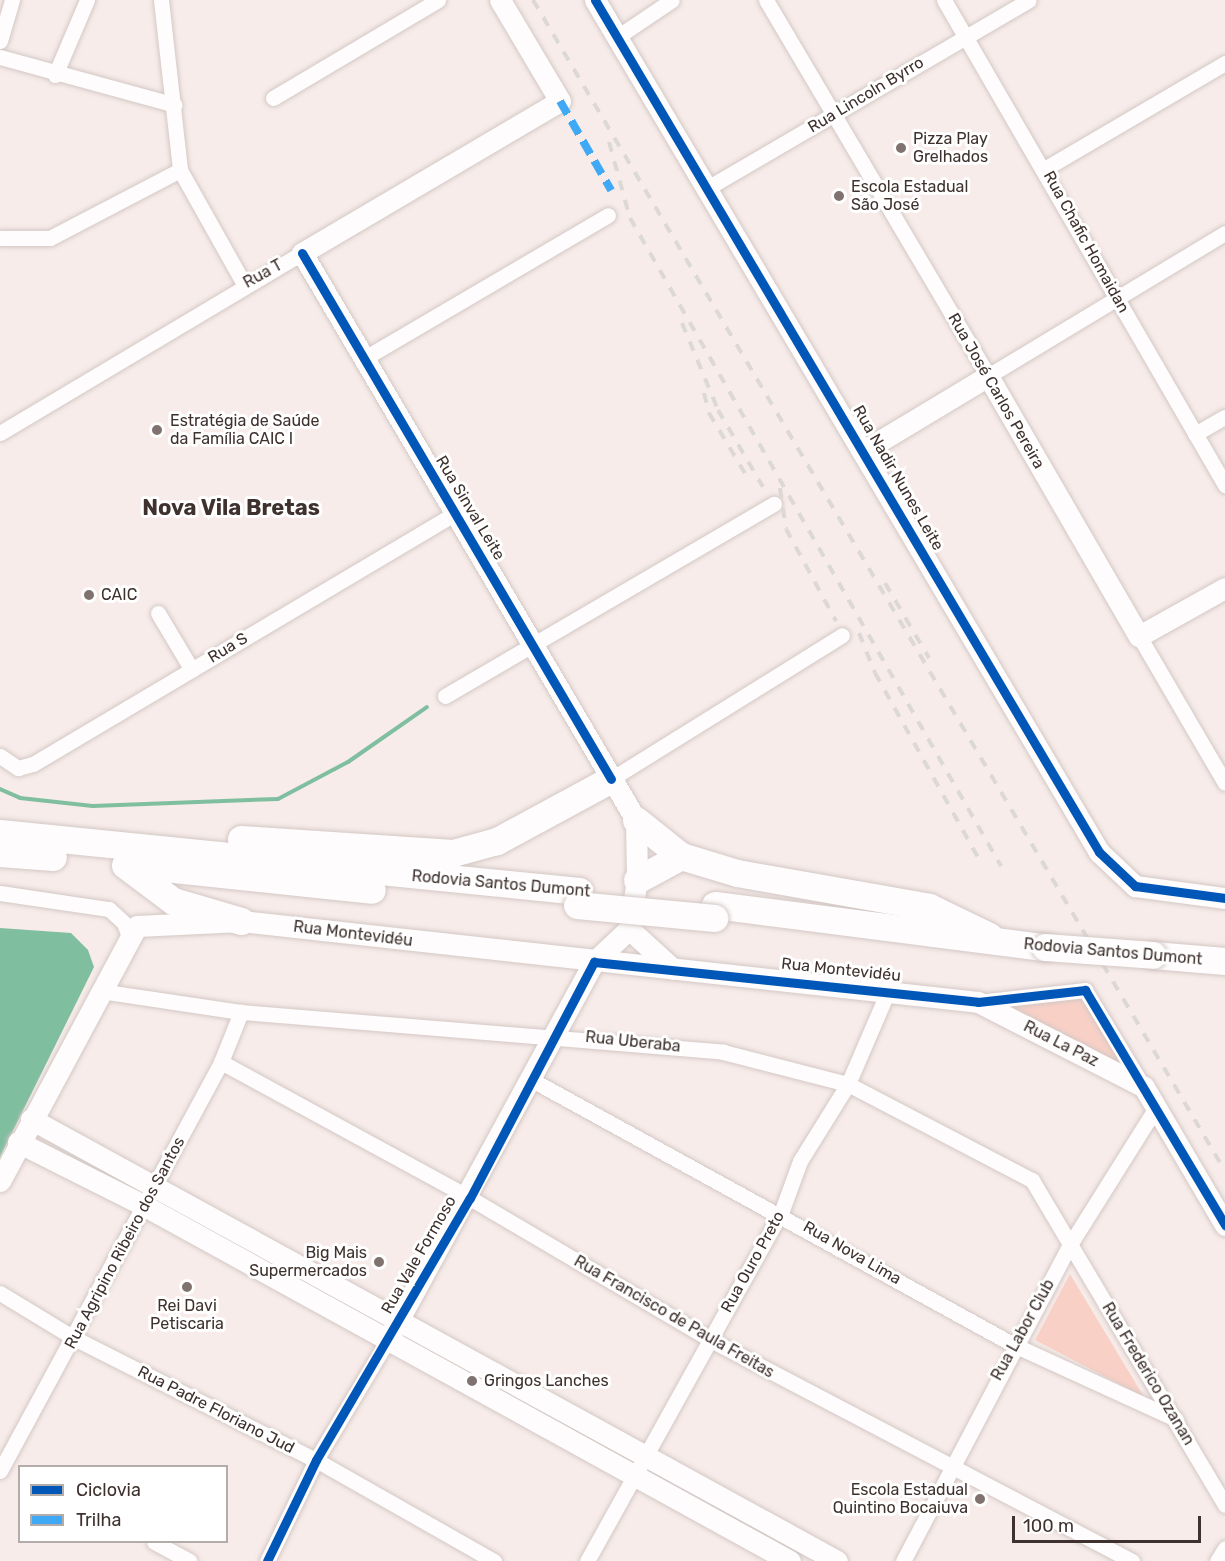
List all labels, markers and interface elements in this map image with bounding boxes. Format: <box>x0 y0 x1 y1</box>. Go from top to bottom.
street label: Rua Lincoln Byrro <box>805 53 927 137</box>
place label: Pizza Play Grelhados <box>913 129 988 167</box>
marker: Pizza Play Grelhados <box>894 141 908 155</box>
street label: Rua Chafic Homaidan <box>1039 168 1133 316</box>
place label: Escola Estadual São José <box>851 177 968 215</box>
marker: Escola Estadual São José <box>832 189 846 203</box>
street label: Rua T <box>240 255 286 293</box>
street label: Rua José Carlos Pereira <box>944 310 1048 472</box>
street label: Rua Nadir Nunes Leite <box>849 402 947 554</box>
place label: Estratégia de Saúde da Família CAIC I <box>170 411 319 449</box>
marker: Estratégia de Saúde da Família CAIC I <box>148 421 166 439</box>
street label: Rua Sinval Leite <box>431 452 509 564</box>
district label: Nova Vila Bretas <box>142 495 320 521</box>
place label: CAIC <box>101 585 137 605</box>
marker: CAIC <box>82 588 96 602</box>
street label: Rua S <box>205 629 251 667</box>
street label: Rodovia Santos Dumont <box>411 867 591 901</box>
street label: Rua Montevidéu <box>292 917 414 951</box>
street label: Rodovia Santos Dumont <box>1023 935 1203 969</box>
street label: Rua Montevidéu <box>780 954 902 986</box>
street label: Rua La Paz <box>1020 1017 1102 1071</box>
street label: Rua Uberaba <box>584 1027 682 1057</box>
street label: Rua Agripino Ribeiro dos Santos <box>61 1134 189 1352</box>
street label: Rua Vale Formoso <box>377 1193 461 1317</box>
street label: Rua Ouro Preto <box>717 1208 789 1316</box>
street label: Rua Nova Lima <box>800 1217 904 1289</box>
place label: Big Mais Supermercados <box>249 1243 367 1281</box>
street label: Rua Francisco de Paula Freitas <box>570 1252 778 1382</box>
marker: Big Mais Supermercados <box>372 1255 386 1269</box>
street label: Rua Labor Club <box>987 1276 1059 1384</box>
marker: Rei Davi Petiscaria <box>180 1280 194 1294</box>
place label: Rei Davi Petiscaria <box>150 1296 224 1334</box>
street label: Rua Frederico Ozanan <box>1098 1299 1198 1449</box>
street label: Rua Padre Floriano Jud <box>134 1362 298 1458</box>
place label: Gringos Lanches <box>484 1371 609 1391</box>
marker: Gringos Lanches <box>465 1374 479 1388</box>
legend <box>18 1465 228 1543</box>
text: Ciclovia <box>76 1479 141 1501</box>
place label: Escola Estadual Quintino Bocaiuva <box>833 1480 968 1518</box>
marker: Escola Estadual Quintino Bocaiuva <box>973 1492 987 1506</box>
scale bar <box>1015 1504 1204 1542</box>
text: Trilha <box>76 1509 121 1531</box>
text: 100 m <box>1023 1515 1074 1537</box>

